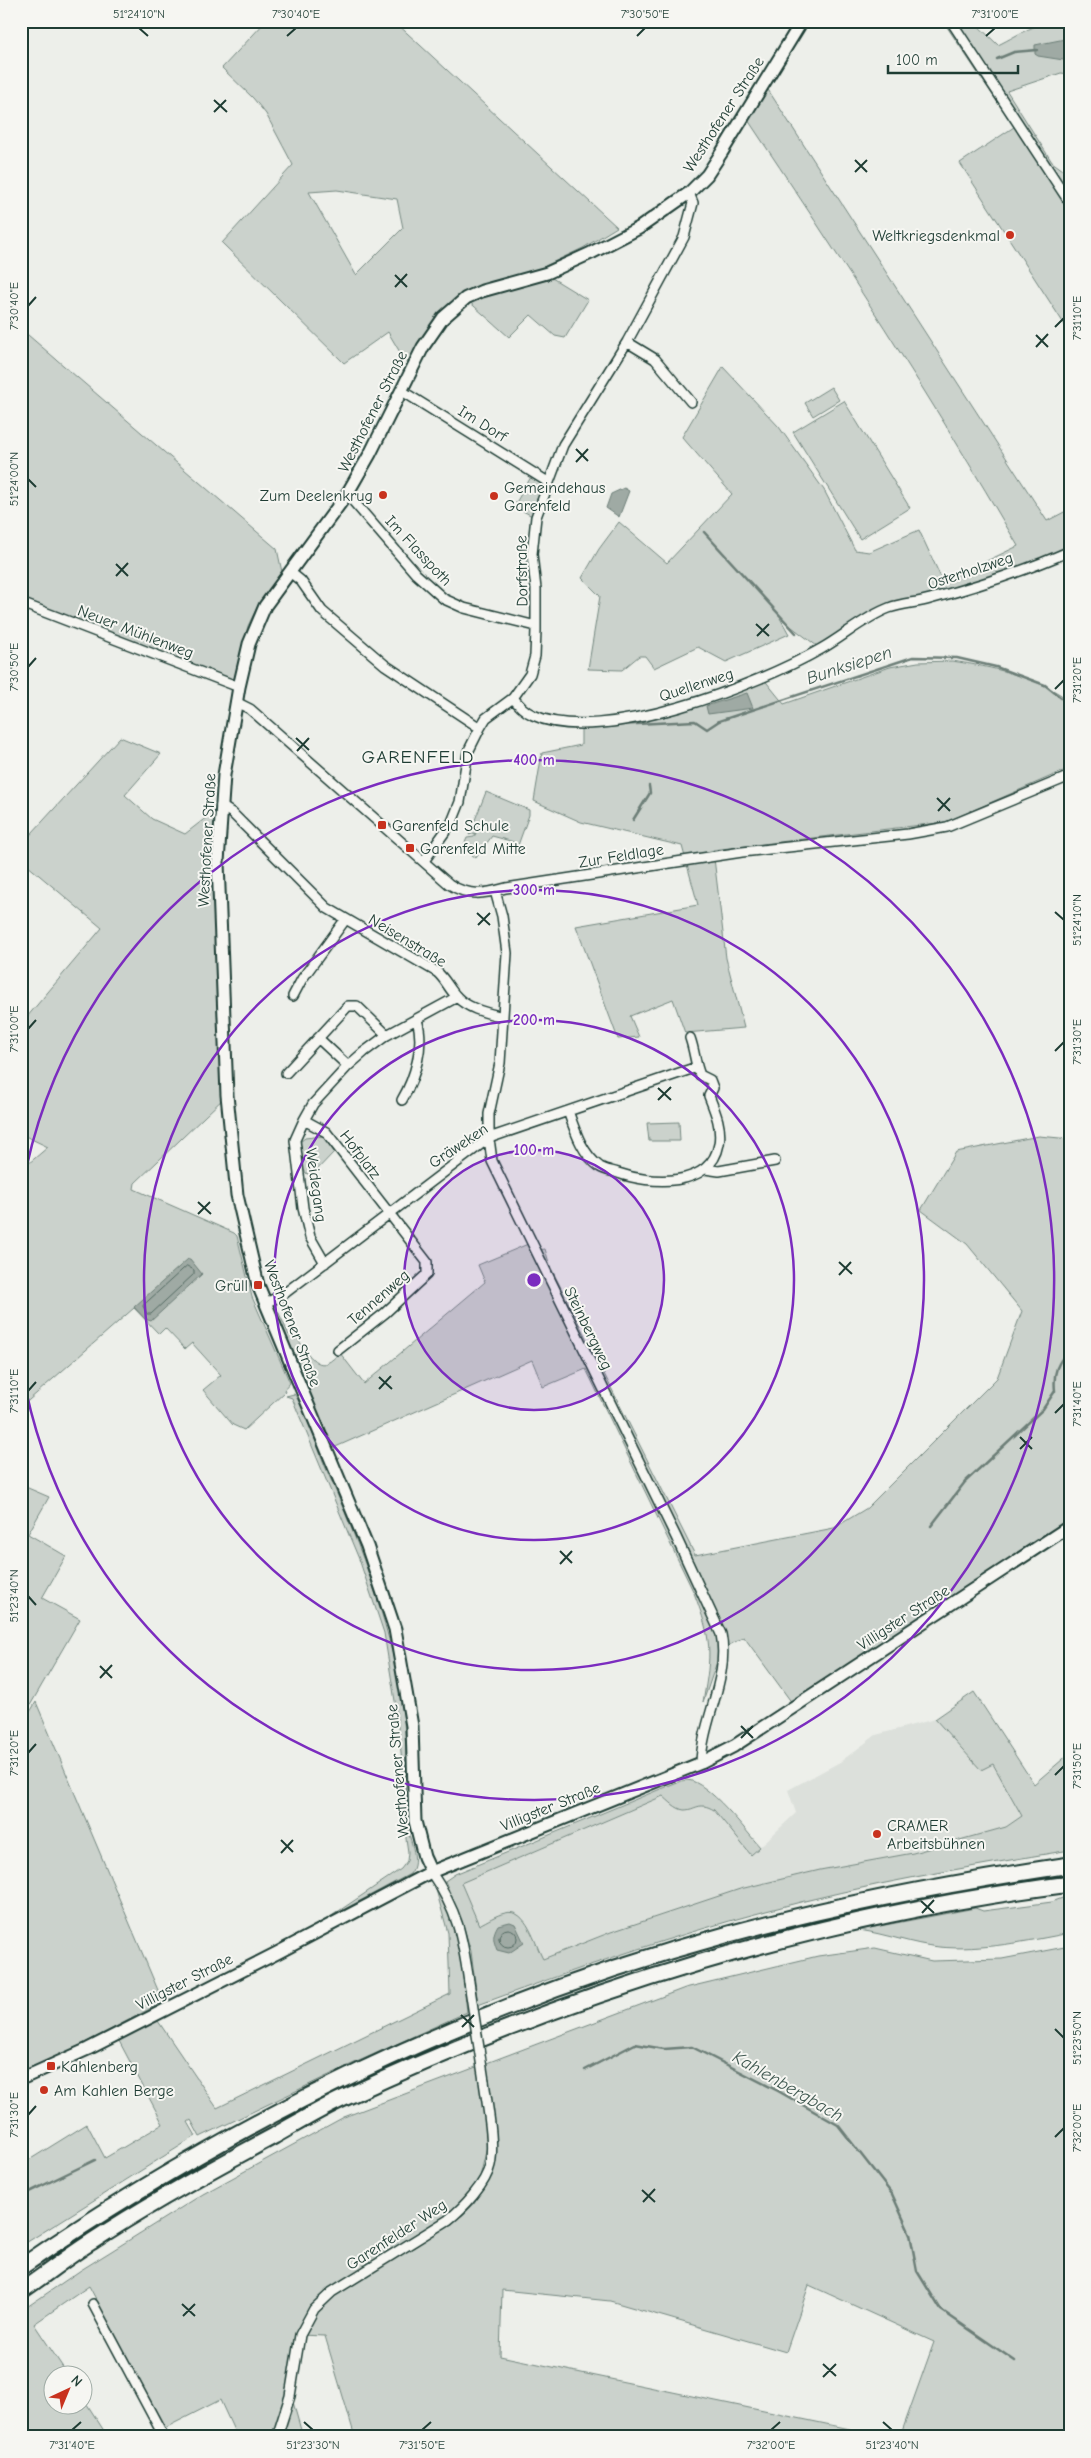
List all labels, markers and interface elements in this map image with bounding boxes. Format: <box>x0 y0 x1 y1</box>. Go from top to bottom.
text: 51°24'10"N <box>113 7 165 21</box>
text: 7°30'40"E <box>272 7 320 21</box>
text: 7°30'50"E <box>621 7 669 21</box>
text: 7°31'00"E <box>972 7 1018 21</box>
scale bar <box>888 42 1018 74</box>
text: 100 m <box>896 51 938 69</box>
street label: Westhofener Straße <box>680 53 768 176</box>
place label: Weltkriegsdenkmal <box>872 227 1000 245</box>
marker: Weltkriegsdenkmal <box>1004 229 1016 241</box>
text: 7°30'40"E <box>7 282 21 330</box>
text: 7°31'10"E <box>1070 296 1084 340</box>
street label: Westhofener Straße <box>334 348 411 475</box>
street label: Im Dorf <box>455 402 512 447</box>
text: 51°24'00"N <box>7 452 21 506</box>
place label: Gemeindehaus Garenfeld <box>504 479 606 515</box>
place label: Zum Deelenkrug <box>260 487 373 505</box>
marker: Zum Deelenkrug <box>377 489 389 501</box>
marker: Gemeindehaus Garenfeld <box>488 490 500 502</box>
street label: Im Flasspoth <box>381 512 455 589</box>
street label: Dorfstraße <box>512 535 532 607</box>
street label: Osterholzweg <box>925 549 1015 593</box>
street label: Neuer Mühlenweg <box>75 602 196 662</box>
water label: Bunksiepen <box>804 642 895 689</box>
text: 7°30'50"E <box>7 643 21 691</box>
text: 7°31'20"E <box>1070 657 1084 703</box>
street label: Quellenweg <box>657 664 736 705</box>
district label: GARENFELD <box>362 746 474 768</box>
text: 400 m <box>513 751 555 769</box>
street label: Westhofener Straße <box>195 773 219 907</box>
place label: Garenfeld Schule <box>392 817 509 835</box>
marker: Garenfeld Schule <box>376 819 388 831</box>
place label: Garenfeld Mitte <box>420 840 526 858</box>
street label: Zur Feldlage <box>577 840 665 872</box>
marker: Garenfeld Mitte <box>404 842 416 854</box>
text: 300 m <box>513 881 555 899</box>
text: 51°24'10"N <box>1070 894 1084 946</box>
street label: Neisenstraße <box>365 911 450 971</box>
text: 7°31'00"E <box>7 1006 21 1052</box>
text: 200 m <box>513 1011 555 1029</box>
text: 7°31'30"E <box>1070 1019 1084 1065</box>
street label: Gräweken <box>426 1120 491 1172</box>
street label: Hofplatz <box>336 1127 384 1183</box>
text: 100 m <box>514 1141 554 1159</box>
street label: Weidegang <box>302 1147 330 1224</box>
street label: Westhofener Straße <box>260 1258 324 1389</box>
street label: Tennenweg <box>344 1266 413 1329</box>
centre of rings <box>525 1271 543 1289</box>
place label: Grüll <box>215 1277 248 1295</box>
marker: Grüll <box>252 1279 264 1291</box>
street label: Steinbergweg <box>560 1284 616 1373</box>
text: 7°31'10"E <box>7 1369 21 1413</box>
text: 7°31'40"E <box>1070 1381 1084 1427</box>
text: 51°23'40"N <box>7 1569 21 1623</box>
street label: Villigster Straße <box>854 1581 953 1654</box>
street label: Westhofener Straße <box>383 1703 413 1838</box>
text: 7°31'20"E <box>7 1730 21 1776</box>
text: 7°31'50"E <box>1070 1743 1084 1789</box>
street label: Villigster Straße <box>498 1779 603 1835</box>
place label: CRAMER Arbeitsbühnen <box>887 1817 985 1853</box>
marker: CRAMER Arbeitsbühnen <box>871 1828 883 1840</box>
street label: Villigster Straße <box>133 1950 236 2014</box>
text: 51°23'50"N <box>1070 2011 1084 2065</box>
water label: Kahlenbergbach <box>729 2046 847 2127</box>
place label: Kahlenberg <box>61 2058 138 2076</box>
marker: Kahlenberg <box>45 2060 57 2072</box>
place label: Am Kahlen Berge <box>54 2082 174 2100</box>
marker: Am Kahlen Berge <box>38 2084 50 2096</box>
text: 7°31'30"E <box>7 2092 21 2138</box>
text: 7°32'00"E <box>1070 2104 1084 2152</box>
street label: Garenfelder Weg <box>343 2196 450 2274</box>
north arrow <box>42 2366 92 2416</box>
text: N <box>67 2372 86 2390</box>
text: 7°31'40"E <box>49 2438 95 2452</box>
text: 51°23'30"N <box>286 2438 340 2452</box>
text: 7°31'50"E <box>399 2438 445 2452</box>
text: 7°32'00"E <box>747 2438 795 2452</box>
text: 51°23'40"N <box>865 2438 919 2452</box>

